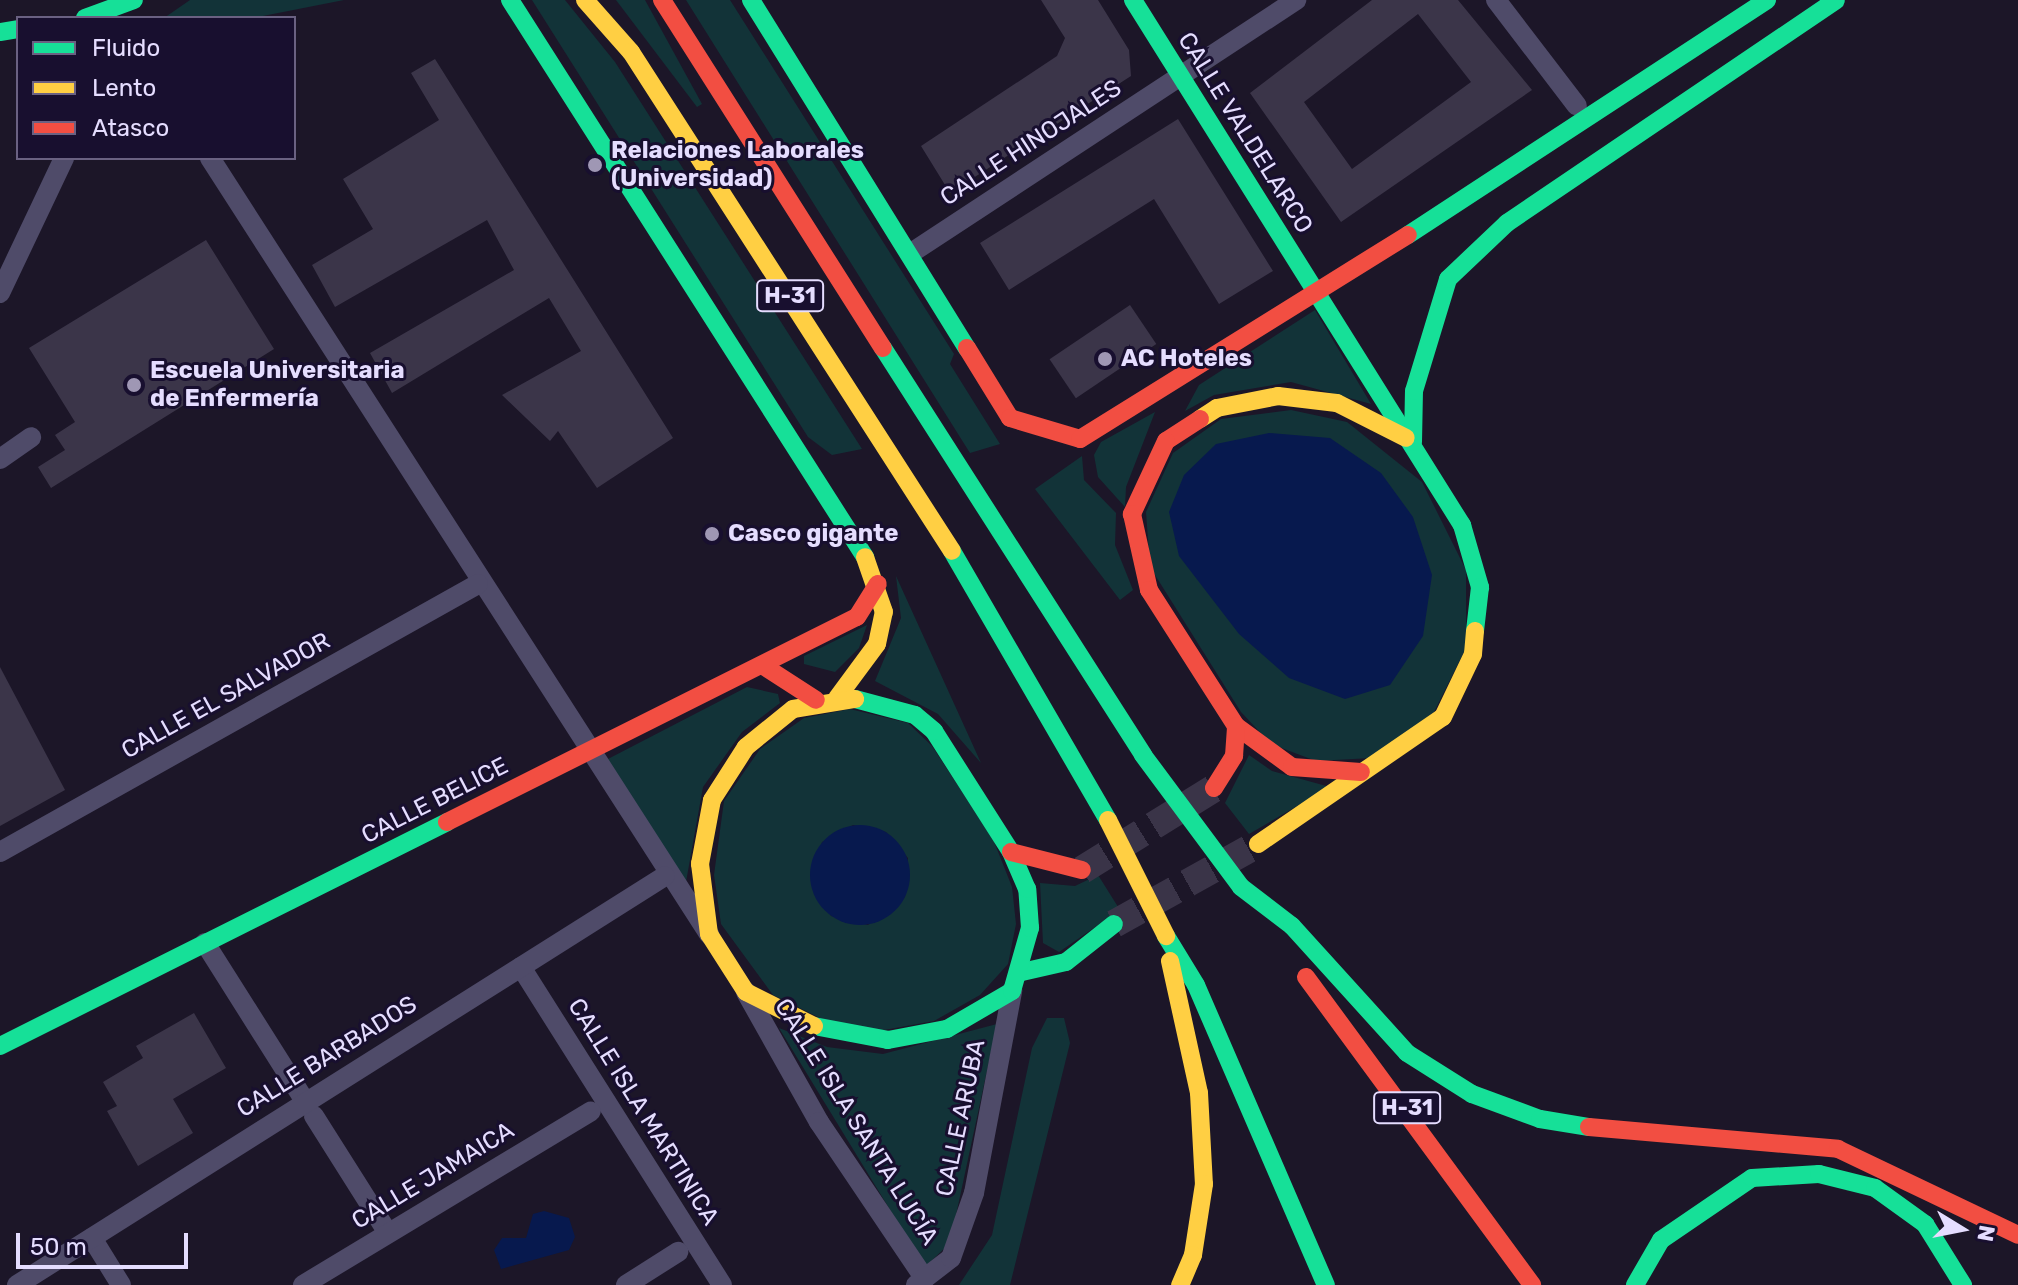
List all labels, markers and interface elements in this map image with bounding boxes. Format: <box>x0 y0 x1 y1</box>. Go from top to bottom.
legend <box>16 16 296 160</box>
street label: CALLE VALDELARCO <box>1171 27 1319 239</box>
text: Fluido <box>92 34 160 62</box>
text: Lento <box>92 74 156 102</box>
street label: CALLE HINOJALES <box>935 74 1127 212</box>
text: Atasco <box>92 114 169 142</box>
place label: Relaciones Laborales (Universidad) <box>611 137 864 193</box>
marker: Relaciones Laborales (Universidad) <box>586 156 604 174</box>
road number: H-31 <box>756 278 824 314</box>
place label: AC Hoteles <box>1121 345 1252 373</box>
marker: AC Hoteles <box>1096 350 1114 368</box>
place label: Escuela Universitaria de Enfermería <box>150 357 405 413</box>
marker: Escuela Universitaria de Enfermería <box>125 376 143 394</box>
place label: Casco gigante <box>728 520 898 548</box>
marker: Casco gigante <box>703 525 721 543</box>
street label: CALLE EL SALVADOR <box>117 627 335 765</box>
street label: CALLE BELICE <box>357 752 513 850</box>
street label: CALLE BARBADOS <box>232 990 422 1124</box>
street label: CALLE ISLA MARTINICA <box>561 993 725 1231</box>
street label: CALLE ISLA SANTA LUCÍA <box>768 993 944 1251</box>
street label: CALLE ARUBA <box>930 1037 992 1199</box>
road number: H-31 <box>1373 1090 1441 1126</box>
street label: CALLE JAMAICA <box>347 1116 519 1236</box>
north arrow <box>1922 1189 2002 1269</box>
scale bar <box>20 1217 192 1267</box>
text: N <box>1971 1223 2001 1243</box>
text: 50 m <box>30 1233 87 1261</box>

